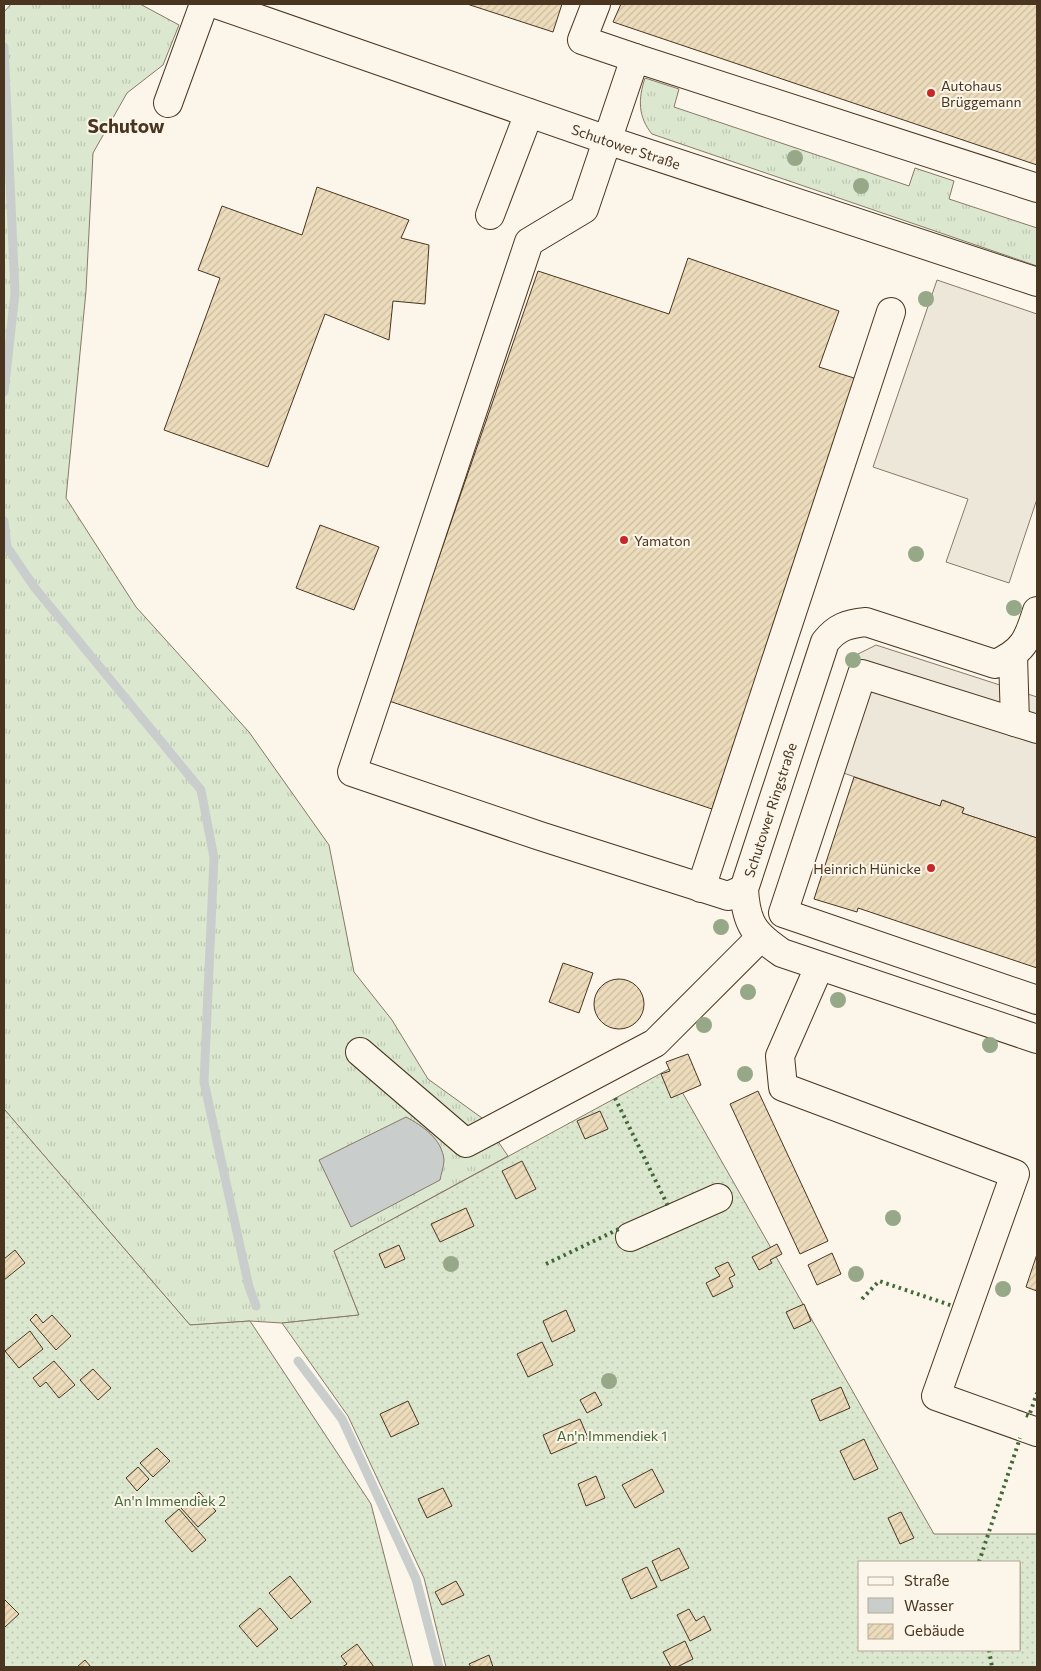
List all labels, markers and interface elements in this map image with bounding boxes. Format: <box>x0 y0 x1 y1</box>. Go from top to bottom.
place label: Autohaus Brüggemann <box>941 77 1021 110</box>
marker: Autohaus Brüggemann <box>925 87 937 99</box>
district label: Schutow <box>87 114 165 137</box>
street label: Schutower Straße <box>569 120 683 172</box>
place label: Yamaton <box>634 532 691 549</box>
marker: Yamaton <box>618 534 630 546</box>
street label: Schutower Ringstraße <box>740 740 800 880</box>
place label: Heinrich Hünicke <box>813 860 921 877</box>
marker: Heinrich Hünicke <box>925 862 937 874</box>
park label: An'n Immendiek 1 <box>557 1427 667 1444</box>
park label: An'n Immendiek 2 <box>114 1492 226 1509</box>
legend <box>858 1561 1021 1651</box>
text: Straße <box>904 1571 950 1589</box>
text: Wasser <box>904 1596 954 1614</box>
text: Gebäude <box>904 1621 965 1639</box>

